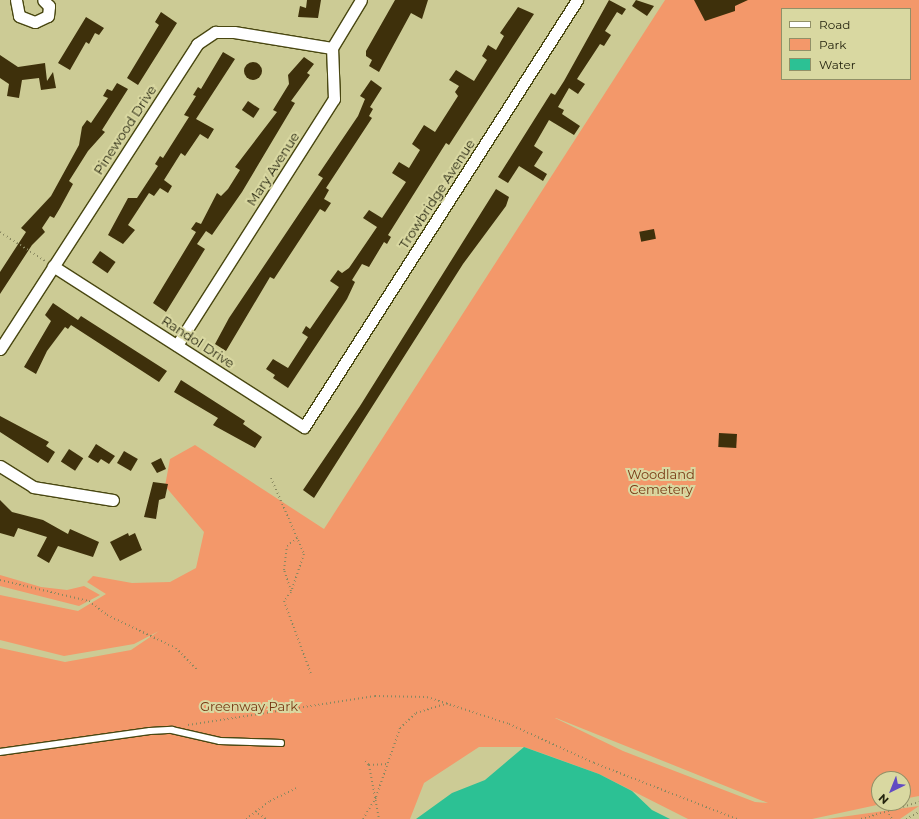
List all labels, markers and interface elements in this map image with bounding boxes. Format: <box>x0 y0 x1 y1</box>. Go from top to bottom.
legend <box>781 8 911 80</box>
text: Road <box>819 17 850 32</box>
text: Park <box>819 37 846 52</box>
text: Water <box>819 57 855 72</box>
street label: Pinewood Drive <box>90 82 160 178</box>
street label: Mary Avenue <box>243 129 303 209</box>
street label: Trowbridge Avenue <box>396 136 478 252</box>
street label: Randol Drive <box>159 313 237 371</box>
park label: Woodland Cemetery <box>627 467 695 498</box>
park label: Greenway Park <box>200 698 298 714</box>
north arrow <box>871 771 911 811</box>
text: N <box>875 791 892 807</box>

